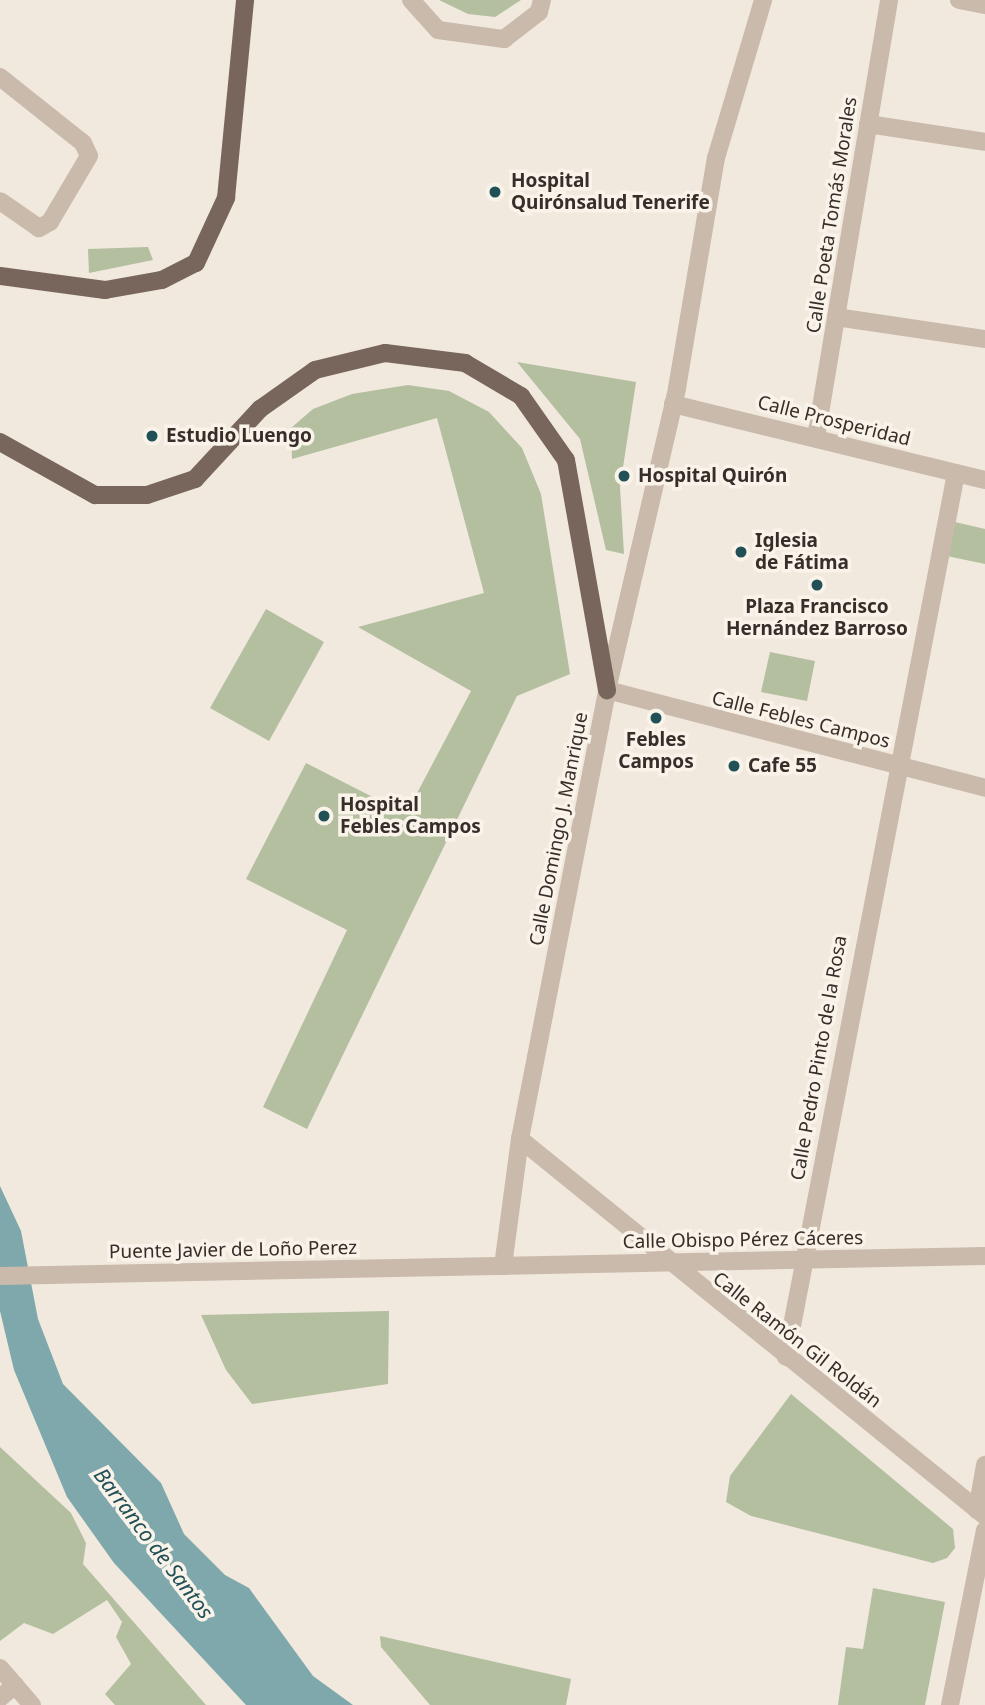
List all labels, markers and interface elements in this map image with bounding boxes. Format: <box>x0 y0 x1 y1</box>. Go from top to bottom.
street label: Calle Poeta Tomás Morales <box>802 95 862 335</box>
place label: Hospital Quirónsalud Tenerife <box>511 170 710 214</box>
marker: Hospital Quirónsalud Tenerife <box>485 182 505 202</box>
street label: Calle Prosperidad <box>755 391 913 451</box>
place label: Estudio Luengo <box>166 425 312 447</box>
marker: Estudio Luengo <box>144 428 160 444</box>
place label: Hospital Quirón <box>638 465 787 487</box>
marker: Hospital Quirón <box>616 468 632 484</box>
place label: Iglesia de Fátima <box>755 530 849 574</box>
marker: Iglesia de Fátima <box>733 544 749 560</box>
marker: Plaza Francisco Hernández Barroso <box>809 577 825 593</box>
place label: Plaza Francisco Hernández Barroso <box>726 596 908 640</box>
street label: Calle Febles Campos <box>710 687 892 753</box>
street label: Calle Domingo J. Manrique <box>525 710 593 948</box>
marker: Febles Campos <box>648 710 664 726</box>
place label: Febles Campos <box>618 729 694 773</box>
place label: Cafe 55 <box>748 755 817 777</box>
marker: Cafe 55 <box>726 758 742 774</box>
place label: Hospital Febles Campos <box>340 794 481 838</box>
marker: Hospital Febles Campos <box>314 806 334 826</box>
street label: Calle Pedro Pinto de la Rosa <box>786 934 852 1182</box>
street label: Calle Obispo Pérez Cáceres <box>623 1227 863 1253</box>
street label: Puente Javier de Loño Perez <box>109 1236 357 1264</box>
street label: Calle Ramón Gil Roldán <box>708 1267 886 1413</box>
water label: Barranco de Santos <box>89 1463 219 1623</box>

